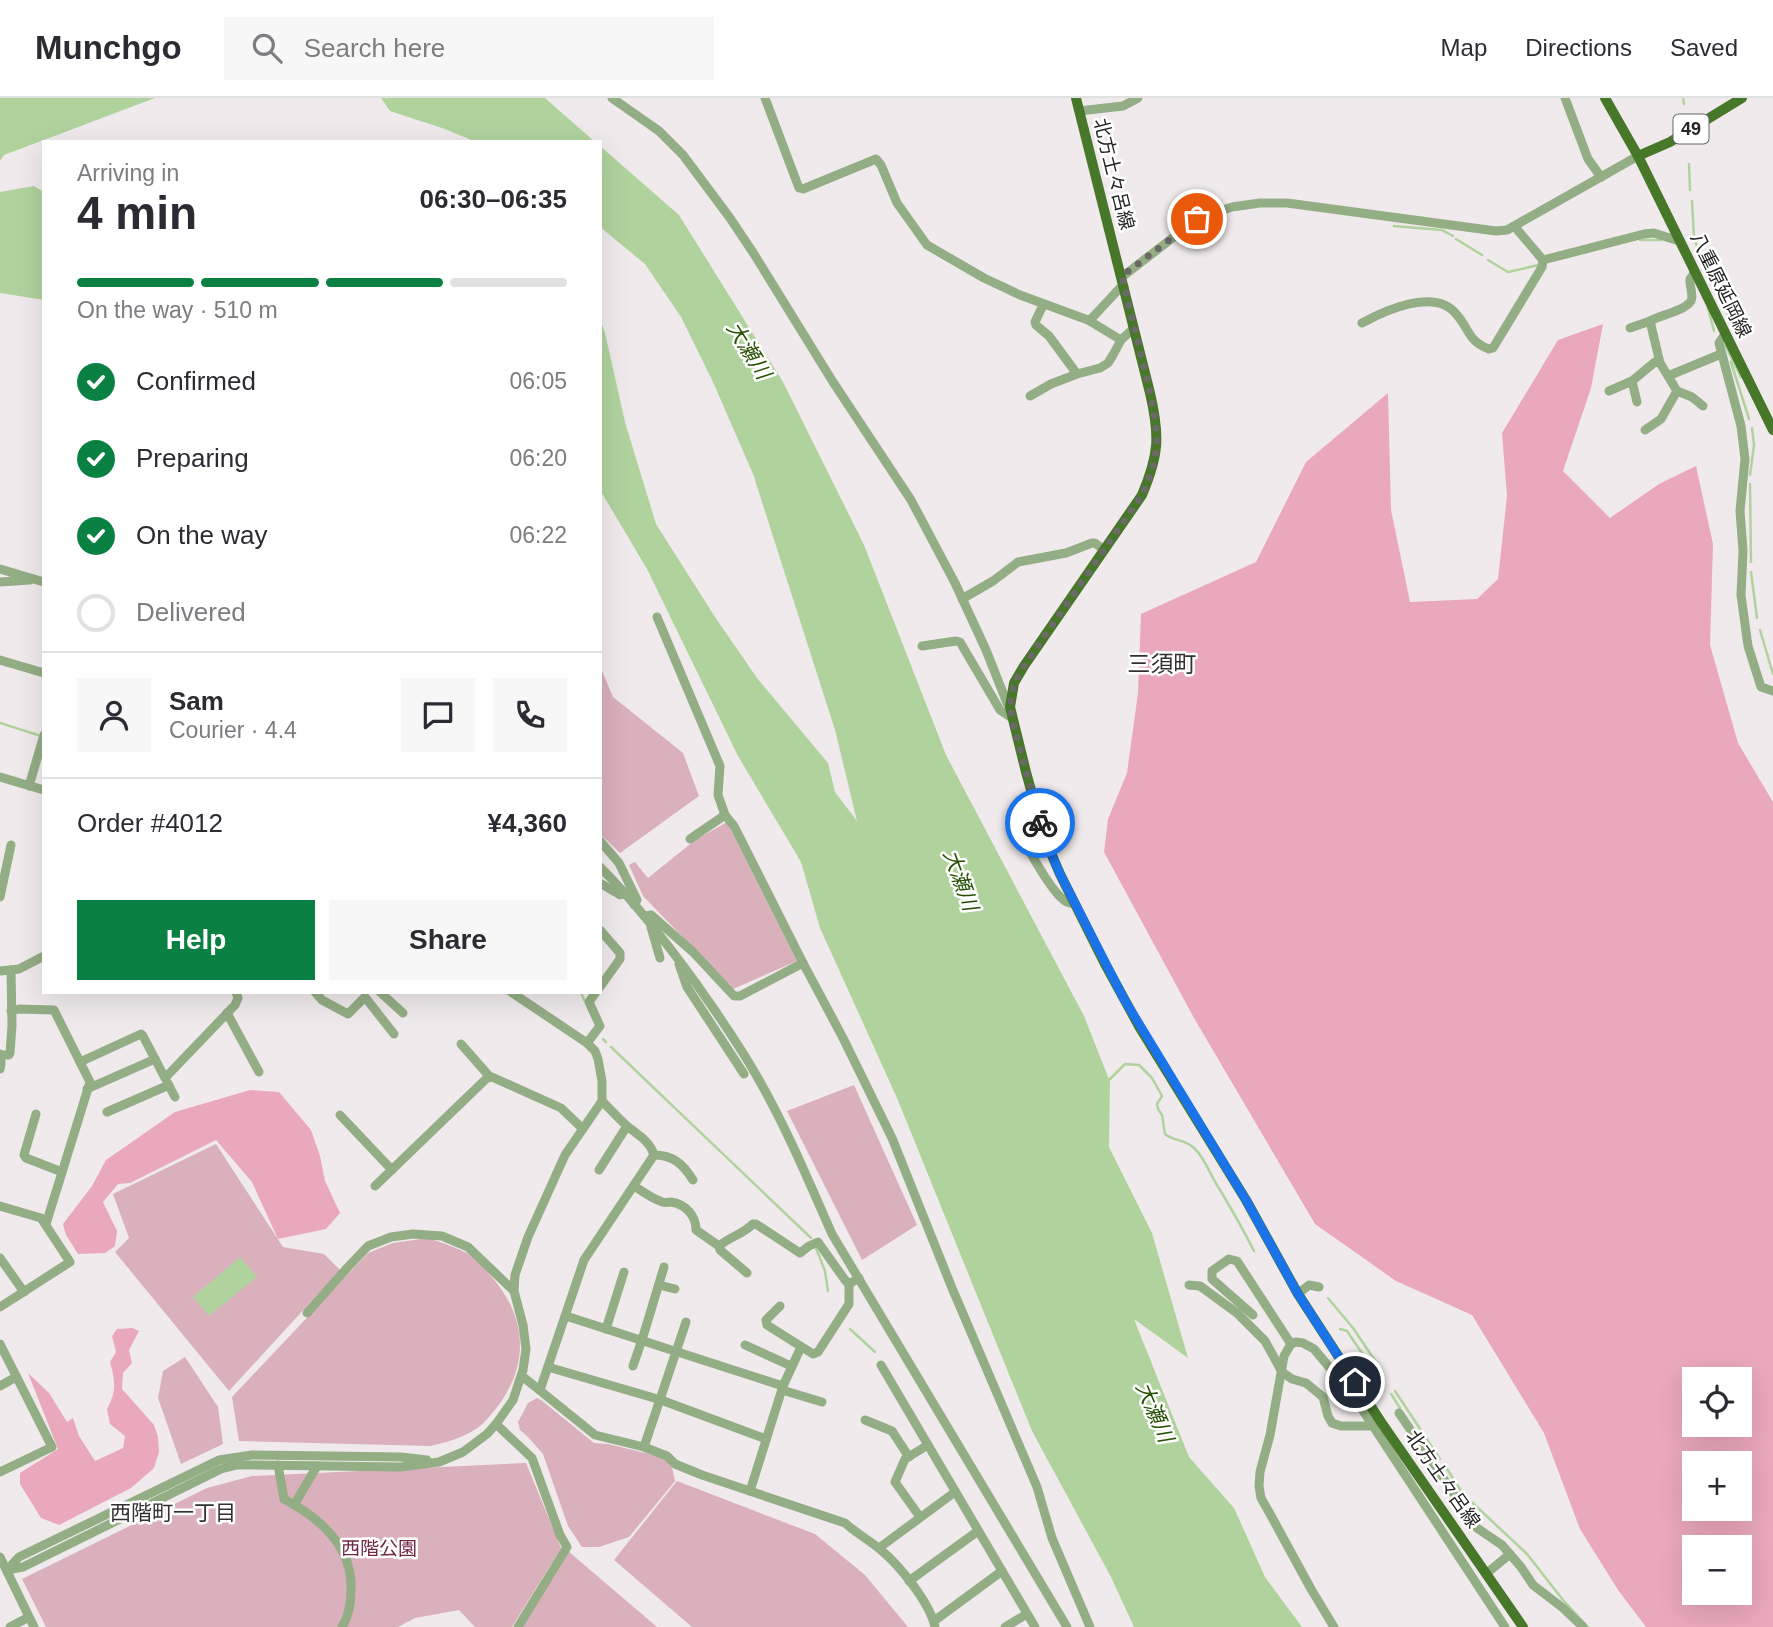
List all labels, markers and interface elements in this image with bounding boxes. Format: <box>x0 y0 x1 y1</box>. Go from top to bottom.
search box <box>224 17 714 80</box>
text: Munchgo <box>35 29 182 66</box>
icon: search <box>248 29 286 67</box>
text: Search here <box>304 33 445 63</box>
text: Map <box>1441 34 1487 61</box>
text: Directions <box>1525 34 1632 61</box>
text: Saved <box>1670 34 1738 61</box>
road number: 49 <box>1674 114 1708 144</box>
street label: 北方土々呂線 <box>1090 116 1138 232</box>
text: Arriving in <box>77 160 179 186</box>
text: 06:30–06:35 <box>420 184 567 214</box>
text: 4 min <box>77 187 197 239</box>
pin <box>1167 189 1227 249</box>
icon: bag <box>1178 200 1216 238</box>
street label: 八重原延岡線 <box>1687 229 1755 341</box>
text: On the way · 510 m <box>77 297 278 323</box>
water label: 大瀬川 <box>723 317 777 385</box>
icon: check <box>77 363 115 401</box>
text: Confirmed <box>136 366 256 396</box>
text: 06:05 <box>509 368 567 394</box>
icon: check <box>77 440 115 478</box>
text: Preparing <box>136 443 249 473</box>
text: 06:20 <box>509 445 567 471</box>
icon: check <box>77 517 115 555</box>
text: On the way <box>136 520 268 550</box>
text: 06:22 <box>509 522 567 548</box>
text: Delivered <box>136 597 246 627</box>
district label: 三須町 <box>1128 651 1197 677</box>
button: person <box>77 678 151 752</box>
button: chat <box>401 678 475 752</box>
button: phone <box>493 678 567 752</box>
text: Sam <box>169 686 224 716</box>
text: Courier · 4.4 <box>169 717 297 743</box>
courier <box>1005 788 1075 858</box>
icon: bike <box>1021 804 1059 842</box>
text: Order #4012 <box>77 808 223 838</box>
text: ¥4,360 <box>487 808 567 838</box>
water label: 大瀬川 <box>939 846 983 915</box>
button: Help <box>77 900 315 980</box>
button: Share <box>329 900 567 980</box>
pin <box>1325 1352 1385 1412</box>
icon: home <box>1336 1363 1374 1401</box>
map controls <box>1682 1367 1752 1605</box>
button: locate <box>1682 1367 1752 1437</box>
water label: 大瀬川 <box>1132 1379 1179 1447</box>
street label: 北方土々呂線 <box>1402 1426 1484 1532</box>
button: + <box>1682 1451 1752 1521</box>
district label: 西階町一丁目 <box>110 1501 236 1524</box>
button: − <box>1682 1535 1752 1605</box>
park label: 西階公園 <box>341 1538 417 1559</box>

